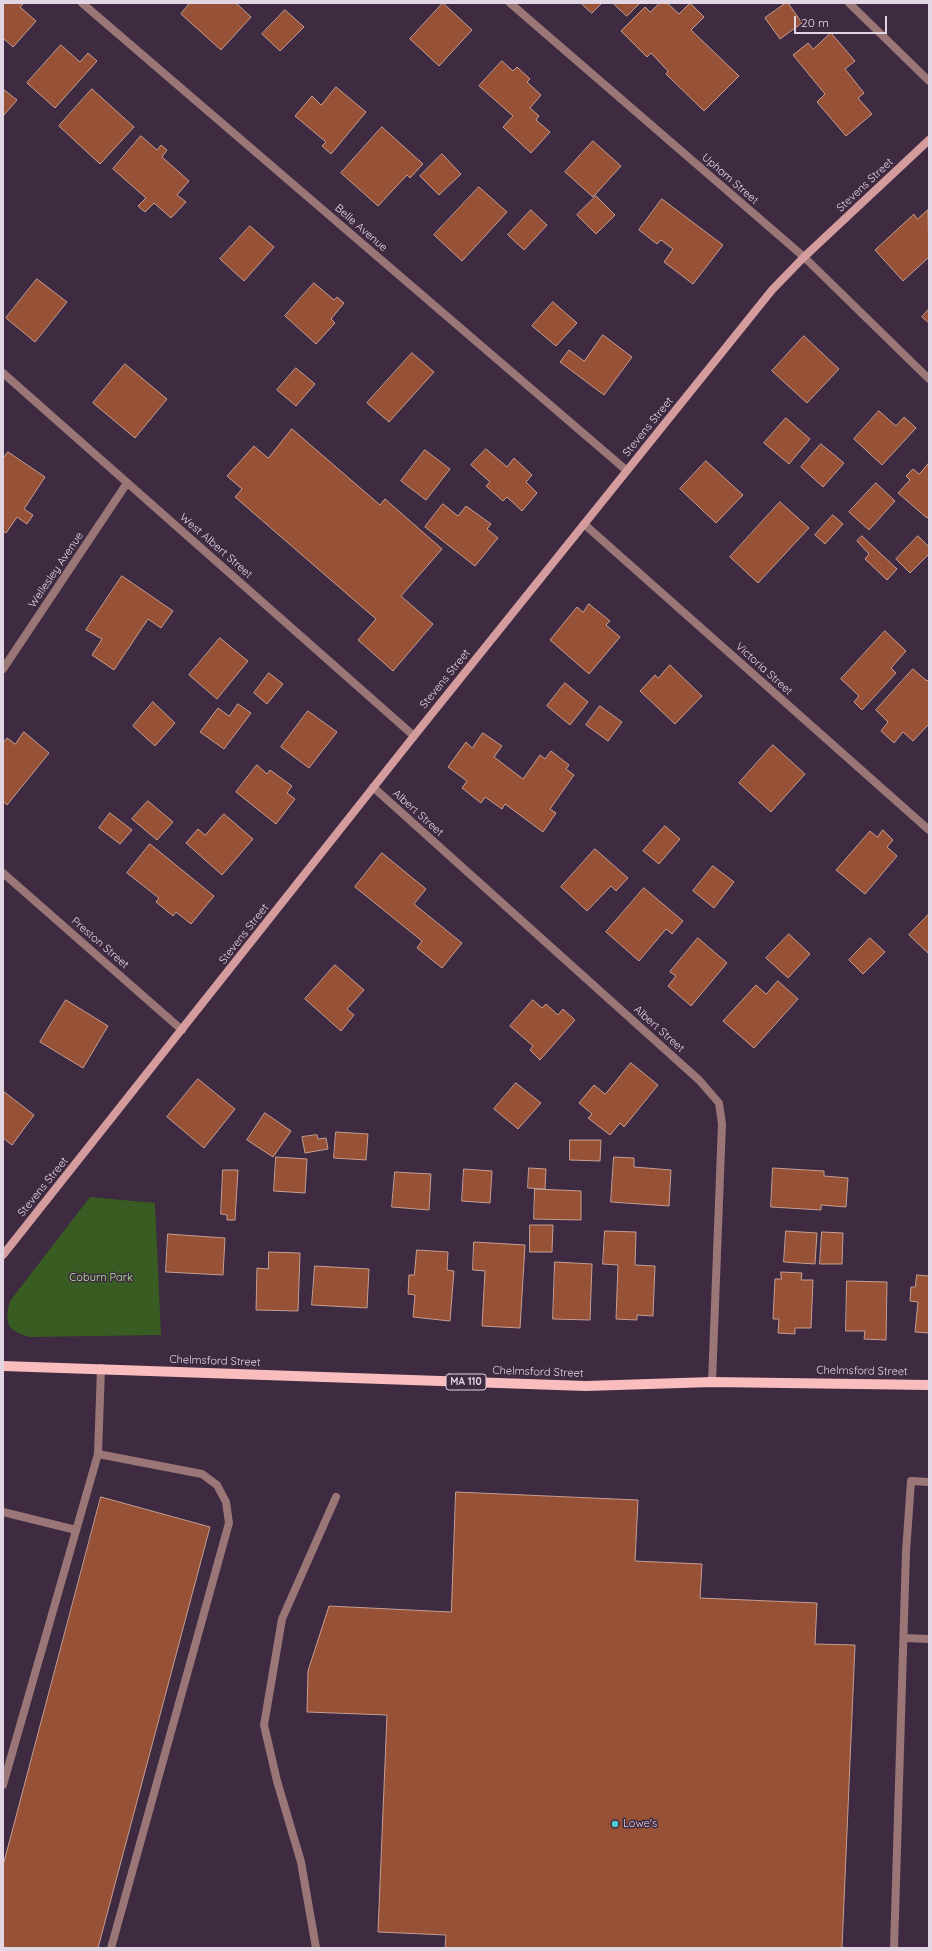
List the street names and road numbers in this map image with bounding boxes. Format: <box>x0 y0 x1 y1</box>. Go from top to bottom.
street label: Upham Street <box>699 151 761 207</box>
street label: Stevens Street <box>834 155 896 215</box>
street label: Belle Avenue <box>332 202 390 254</box>
street label: Stevens Street <box>620 395 676 459</box>
street label: West Albert Street <box>177 511 255 581</box>
street label: Wellesley Avenue <box>26 530 86 610</box>
street label: Victoria Street <box>733 640 795 698</box>
street label: Stevens Street <box>417 647 473 711</box>
street label: Albert Street <box>390 787 446 839</box>
street label: Stevens Street <box>216 901 272 967</box>
street label: Preston Street <box>69 915 131 971</box>
street label: Albert Street <box>631 1003 687 1055</box>
street label: Stevens Street <box>15 1155 71 1219</box>
street label: Chelmsford Street <box>169 1353 261 1369</box>
street label: Chelmsford Street <box>492 1364 584 1380</box>
street label: Chelmsford Street <box>816 1364 908 1378</box>
road number: MA 110 <box>446 1374 486 1390</box>

